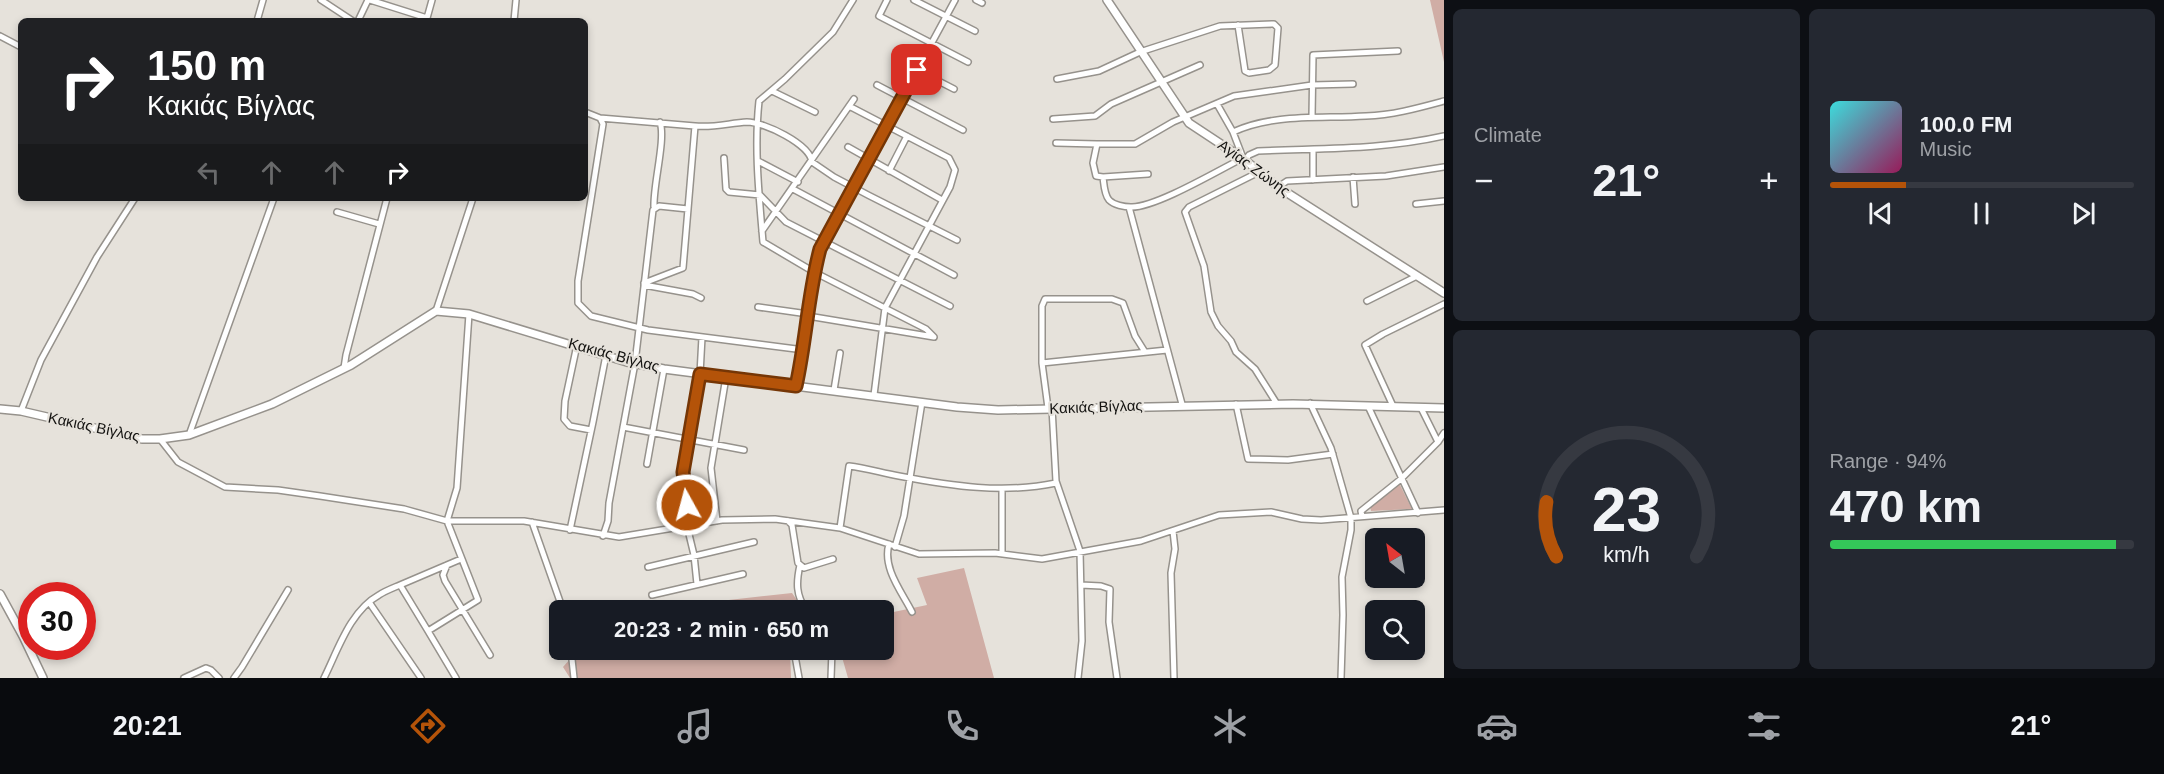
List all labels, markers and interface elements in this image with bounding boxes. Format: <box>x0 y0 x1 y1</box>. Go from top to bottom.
icon: right <box>48 42 126 120</box>
text: 150 m <box>147 42 266 89</box>
pin <box>891 44 942 95</box>
icon: arrive <box>900 53 933 86</box>
text: Κακιάς Βίγλας <box>147 91 315 121</box>
text: 100.0 FM <box>1920 112 2012 137</box>
text: Climate <box>1474 124 1542 146</box>
street label: Αγίας Ζώνης <box>1215 136 1294 199</box>
text: Music <box>1920 138 1972 160</box>
text: 21° <box>1592 155 1660 206</box>
icon: left <box>192 156 225 189</box>
icon: ahead <box>255 156 288 189</box>
icon: ahead <box>318 156 351 189</box>
icon: right <box>381 156 414 189</box>
text: − <box>1474 162 1493 199</box>
text: + <box>1759 162 1779 199</box>
icon: previous <box>1864 197 1897 230</box>
icon: pause <box>1965 197 1998 230</box>
icon: next <box>2067 197 2100 230</box>
street label: Κακιάς Βίγλας <box>567 334 661 375</box>
street label: Κακιάς Βίγλας <box>1049 396 1143 417</box>
street label: Κακιάς Βίγλας <box>47 408 142 445</box>
text: Range · 94% <box>1830 450 1946 472</box>
position arrow <box>655 473 719 537</box>
text: 23 <box>1592 475 1661 544</box>
text: 470 km <box>1830 481 1982 532</box>
north arrow <box>1365 528 1425 588</box>
map controls <box>1365 528 1425 660</box>
text: km/h <box>1603 543 1649 567</box>
speed limit sign: 30 <box>18 582 96 660</box>
button: search <box>1365 600 1425 660</box>
text: 20:23 · 2 min · 650 m <box>614 617 829 642</box>
icon: directions <box>407 705 449 747</box>
icon: music <box>674 705 716 747</box>
icon: phone <box>941 705 983 747</box>
icon: climate <box>1209 705 1251 747</box>
icon: car <box>1476 705 1518 747</box>
icon: filters <box>1743 705 1785 747</box>
text: 20:21 <box>113 711 182 741</box>
text: 21° <box>2010 711 2051 741</box>

